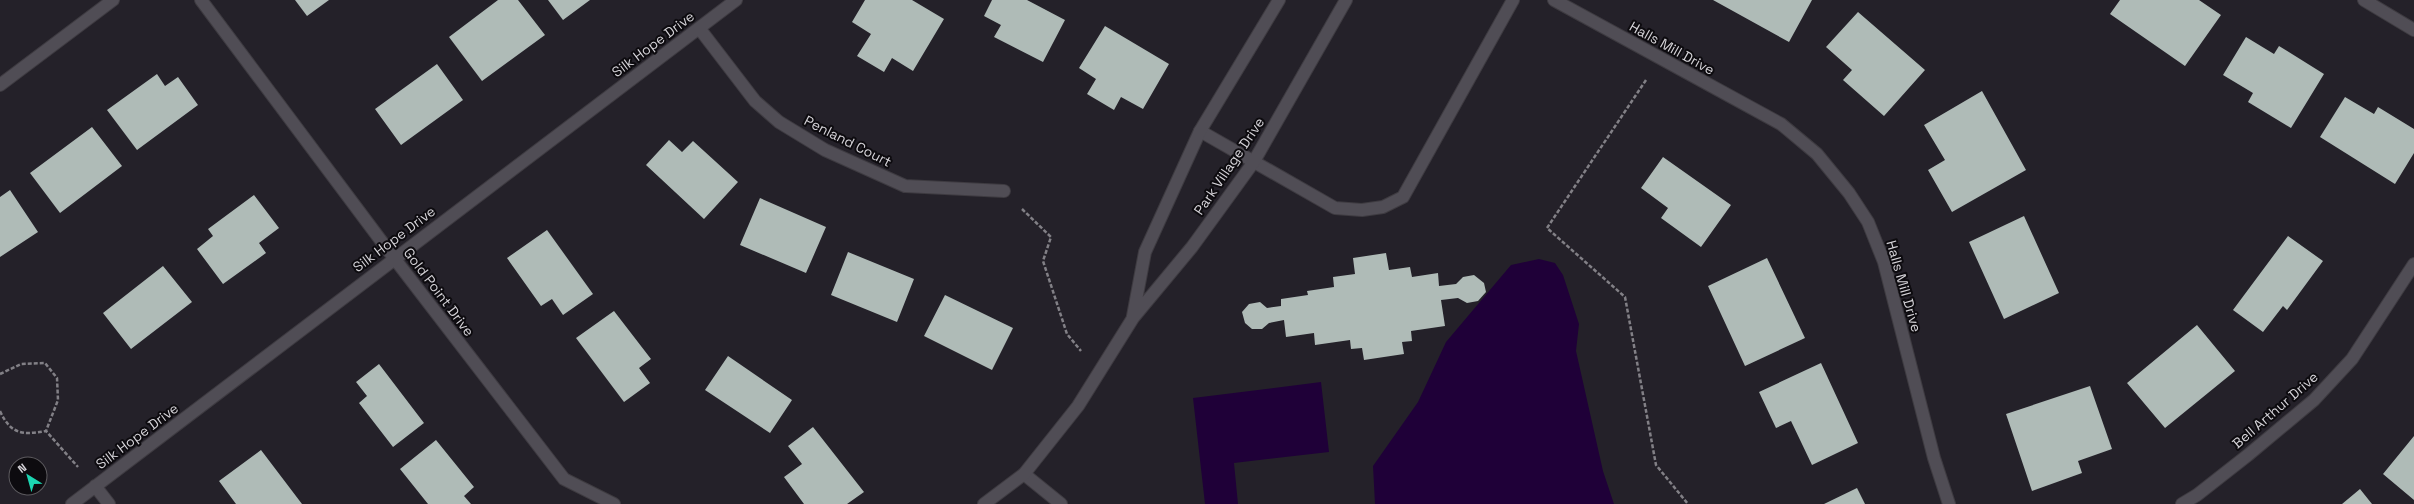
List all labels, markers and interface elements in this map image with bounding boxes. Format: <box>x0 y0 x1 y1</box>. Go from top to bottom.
street label: Silk Hope Drive <box>608 7 698 81</box>
street label: Halls Mill Drive <box>1626 17 1718 79</box>
street label: Penland Court <box>801 111 895 171</box>
street label: Park Village Drive <box>1190 114 1268 218</box>
street label: Silk Hope Drive <box>349 202 439 276</box>
street label: Halls Mill Drive <box>1882 238 1926 334</box>
street label: Gold Point Drive <box>400 244 478 340</box>
street label: Bell Arthur Drive <box>2228 368 2322 452</box>
street label: Silk Hope Drive <box>92 399 182 473</box>
north arrow <box>8 456 48 496</box>
text: N <box>15 460 29 476</box>

